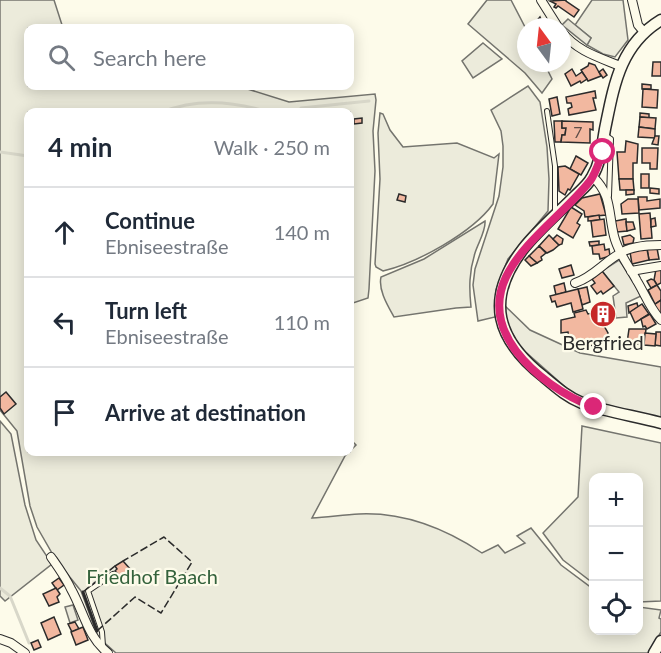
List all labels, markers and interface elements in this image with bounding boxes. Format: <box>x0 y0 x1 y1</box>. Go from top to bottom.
north arrow <box>517 18 571 72</box>
search box <box>24 24 354 90</box>
icon: search <box>45 41 78 74</box>
text: Search here <box>93 44 206 71</box>
house number: 7 <box>573 122 583 141</box>
text: 4 min <box>48 131 112 163</box>
text: Walk · 250 m <box>214 135 330 159</box>
route start <box>589 138 615 164</box>
text: Continue <box>105 207 195 234</box>
icon: ahead <box>48 216 81 249</box>
text: 140 m <box>274 220 330 244</box>
text: Ebniseestraße <box>105 234 228 258</box>
text: Turn left <box>105 297 187 324</box>
building icon: Bergfried <box>588 299 618 329</box>
icon: left <box>48 306 81 339</box>
text: 110 m <box>274 310 330 334</box>
text: Ebniseestraße <box>105 324 228 348</box>
place label: Bergfried <box>562 330 644 354</box>
route end <box>580 393 606 419</box>
icon: arrive <box>48 396 81 429</box>
text: Arrive at destination <box>105 399 306 426</box>
map controls <box>589 473 643 635</box>
button: + <box>589 473 643 527</box>
button: − <box>589 527 643 581</box>
park label: Friedhof Baach <box>86 564 218 588</box>
button: locate <box>589 581 643 635</box>

